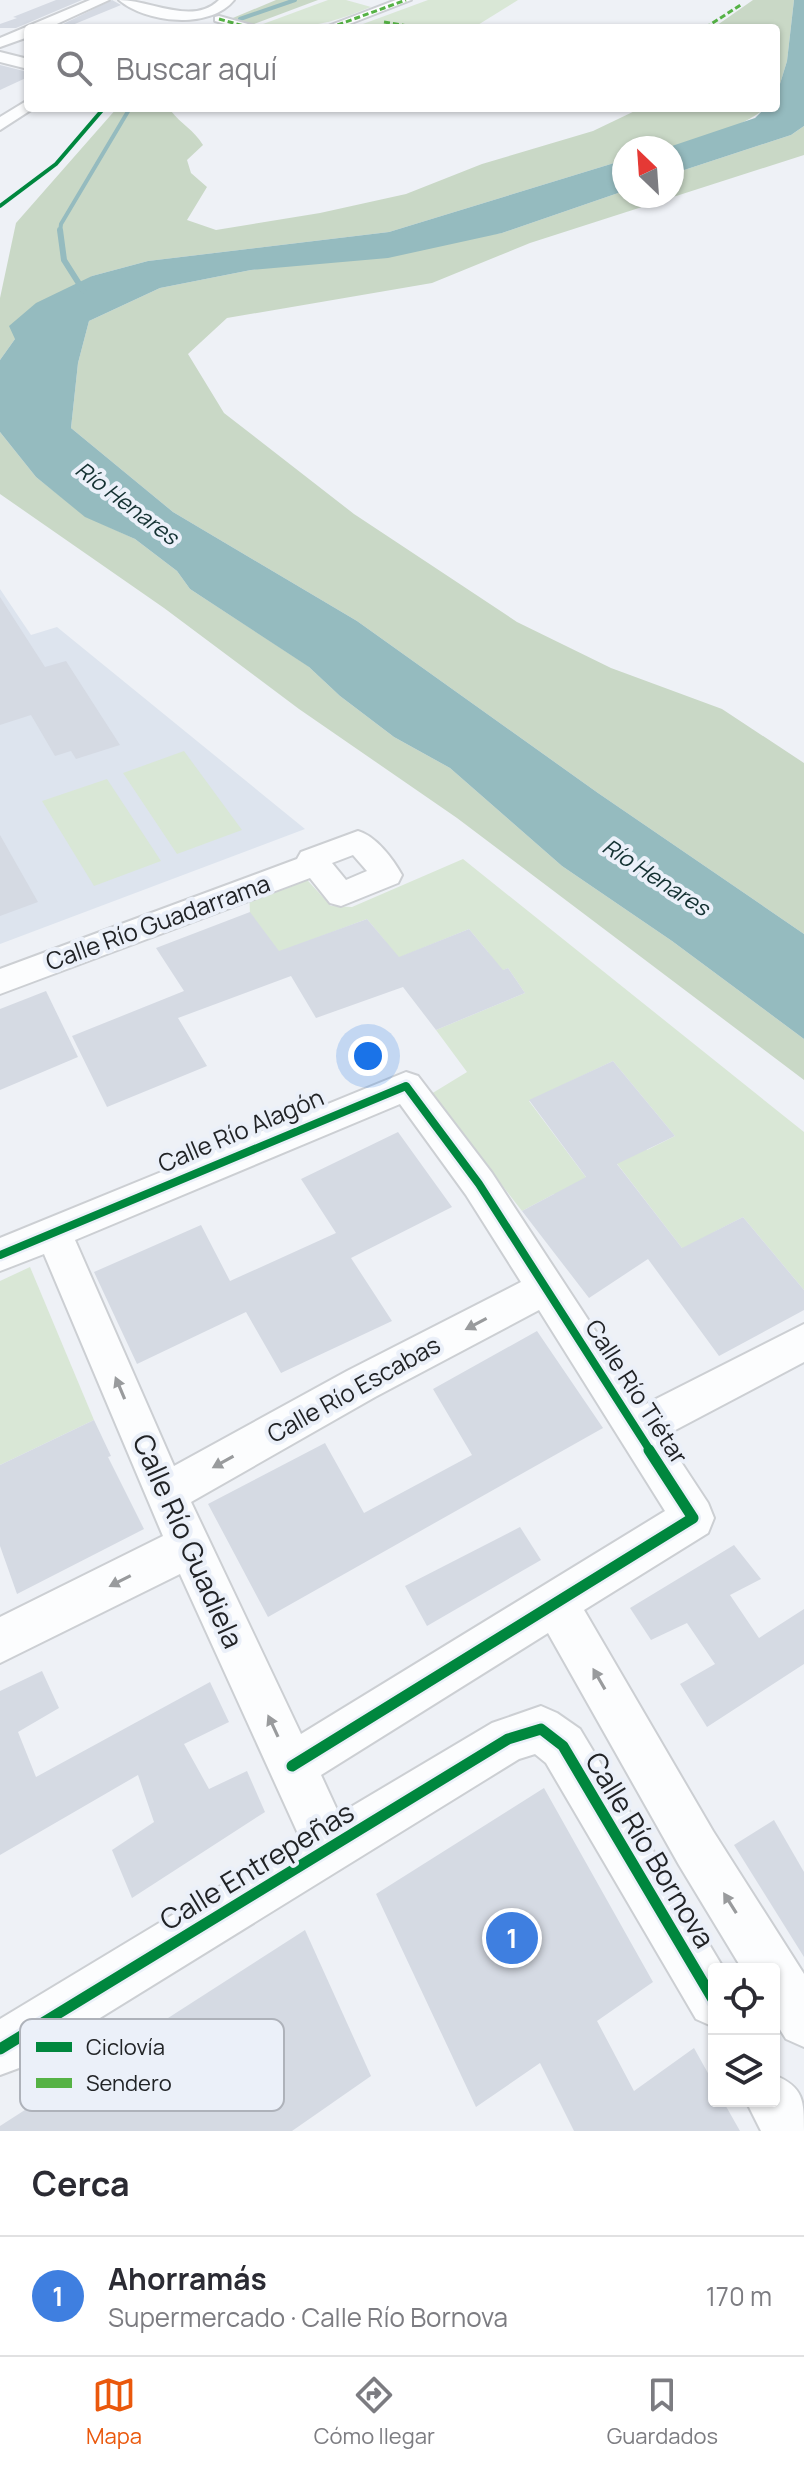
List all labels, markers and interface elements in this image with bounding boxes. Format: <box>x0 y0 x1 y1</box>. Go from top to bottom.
search box <box>24 24 780 112</box>
icon: search <box>52 46 96 90</box>
text: Buscar aquí <box>116 48 277 89</box>
north arrow <box>612 136 684 208</box>
water label: Río Henares <box>69 454 186 552</box>
water label: Río Henares <box>597 831 716 923</box>
street label: Calle Río Guadarrama <box>41 866 274 977</box>
your location <box>348 1036 388 1076</box>
street label: Calle Río Alagón <box>152 1080 328 1179</box>
street label: Calle Río Tiétar <box>578 1313 696 1470</box>
one-way arrow <box>465 1316 487 1330</box>
street label: Calle Río Escabas <box>261 1327 446 1450</box>
one-way arrow <box>113 1376 126 1400</box>
street label: Calle Río Guadiela <box>125 1428 253 1654</box>
one-way arrow <box>212 1455 234 1469</box>
one-way arrow <box>108 1574 131 1588</box>
one-way arrow <box>592 1667 606 1690</box>
one-way arrow <box>267 1715 280 1738</box>
street label: Calle Río Bornova <box>577 1744 724 1955</box>
street label: Calle Entrepeñas <box>152 1792 361 1938</box>
one-way arrow <box>724 1892 738 1914</box>
pin: 1 <box>486 1908 538 1968</box>
map controls <box>708 1963 780 2107</box>
button: locate <box>708 1963 780 2035</box>
legend <box>20 2019 284 2111</box>
text: Ciclovía <box>86 2032 165 2062</box>
button: layers <box>708 2035 780 2107</box>
text: Sendero <box>86 2068 172 2098</box>
text: Cerca <box>32 2160 130 2206</box>
text: Ahorramás <box>108 2258 267 2299</box>
text: 1 <box>52 2278 64 2314</box>
text: 170 m <box>706 2278 772 2314</box>
text: Supermercado · Calle Río Bornova <box>108 2299 508 2335</box>
tab: Mapa <box>86 2373 142 2451</box>
tab: Cómo llegar <box>314 2373 435 2451</box>
tab: Guardados <box>607 2373 718 2451</box>

